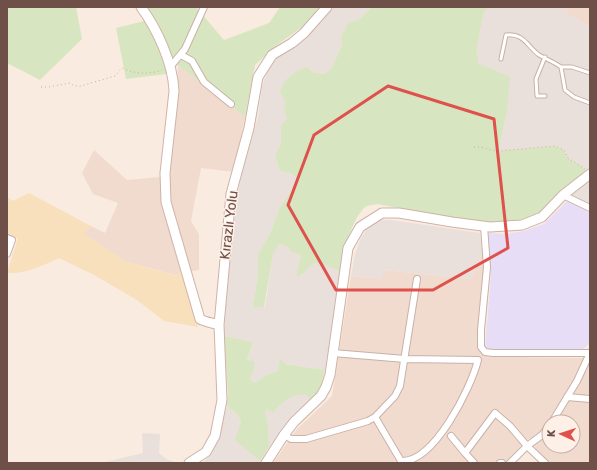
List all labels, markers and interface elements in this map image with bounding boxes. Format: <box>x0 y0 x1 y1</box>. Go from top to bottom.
street label: Kırazlı Yolu <box>216 190 242 260</box>
north arrow <box>541 414 581 454</box>
text: K <box>545 429 558 437</box>

